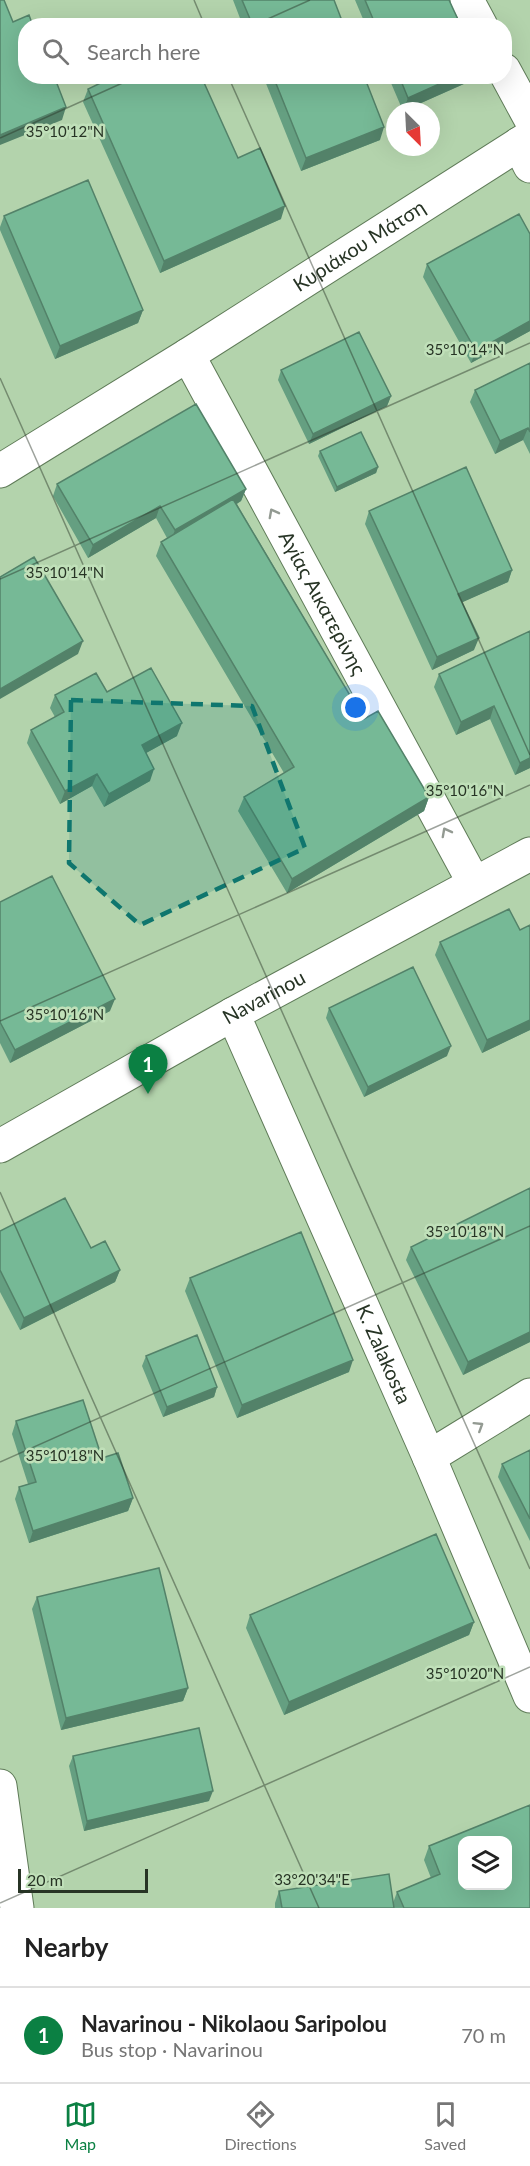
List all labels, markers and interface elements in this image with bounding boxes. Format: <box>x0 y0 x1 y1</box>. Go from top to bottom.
search box <box>18 18 512 84</box>
icon: search <box>39 35 72 68</box>
text: Search here <box>87 38 200 65</box>
north arrow <box>386 102 440 156</box>
text: 35°10'12"N <box>26 122 104 140</box>
street label: Κυριάκου Μάτση <box>288 194 429 296</box>
text: 35°10'14"N <box>426 340 504 358</box>
one-way arrow <box>269 508 280 519</box>
street label: Αγίας Αικατερίνης <box>275 526 372 679</box>
text: 35°10'14"N <box>26 563 104 581</box>
your location <box>341 693 370 722</box>
text: 35°10'16"N <box>426 781 504 799</box>
one-way arrow <box>442 828 453 838</box>
street label: Navarinou <box>218 964 309 1029</box>
text: 35°10'16"N <box>26 1005 104 1023</box>
pin: 1 <box>128 1044 168 1094</box>
text: 35°10'18"N <box>426 1222 504 1240</box>
street label: K. Zalakosta <box>352 1300 417 1407</box>
one-way arrow <box>473 1422 483 1434</box>
text: 35°10'18"N <box>26 1446 104 1464</box>
text: 35°10'20"N <box>426 1664 504 1682</box>
map controls <box>458 1836 512 1890</box>
button: layers <box>458 1836 512 1890</box>
scale bar <box>18 1866 148 1894</box>
text: 20 m <box>27 1870 63 1889</box>
text: 33°20'34"E <box>274 1870 350 1888</box>
text: Nearby <box>24 1931 109 1963</box>
text: Navarinou - Nikolaou Saripolou <box>81 2010 387 2037</box>
text: 1 <box>38 2023 49 2047</box>
text: 70 m <box>461 2023 506 2047</box>
text: Bus stop · Navarinou <box>81 2037 263 2061</box>
tab: Map <box>64 2098 97 2153</box>
tab: Directions <box>224 2098 297 2153</box>
tab: Saved <box>424 2098 466 2153</box>

